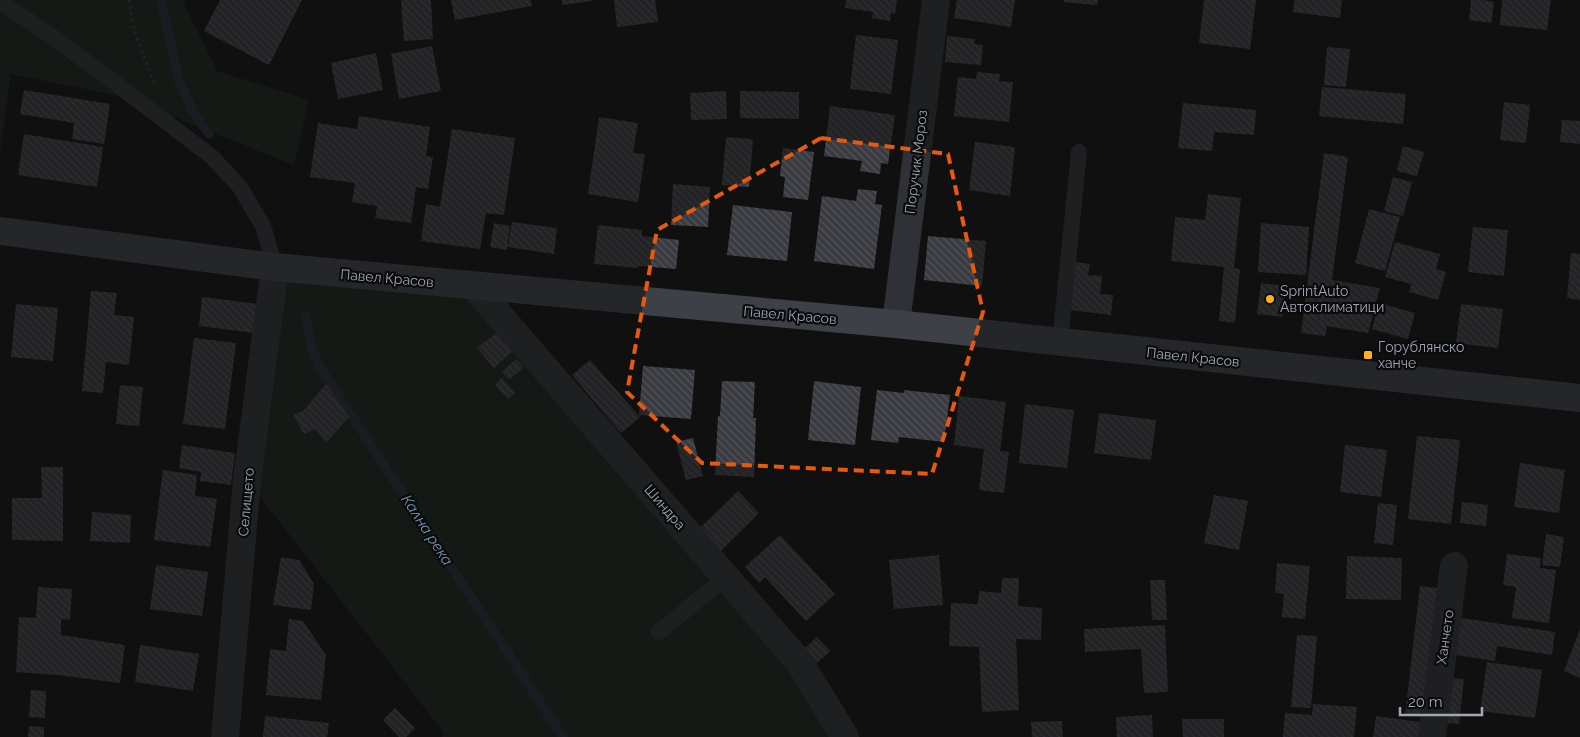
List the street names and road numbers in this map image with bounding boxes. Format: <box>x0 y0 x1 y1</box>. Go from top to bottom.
street label: Поручик Мороз <box>902 109 930 215</box>
street label: Павел Красов <box>340 266 434 290</box>
street label: Павел Красов <box>743 303 837 327</box>
street label: Павел Красов <box>1146 344 1240 370</box>
street label: Селището <box>235 467 257 537</box>
street label: Шиндра <box>641 481 689 533</box>
street label: Ханчето <box>1433 609 1457 665</box>

